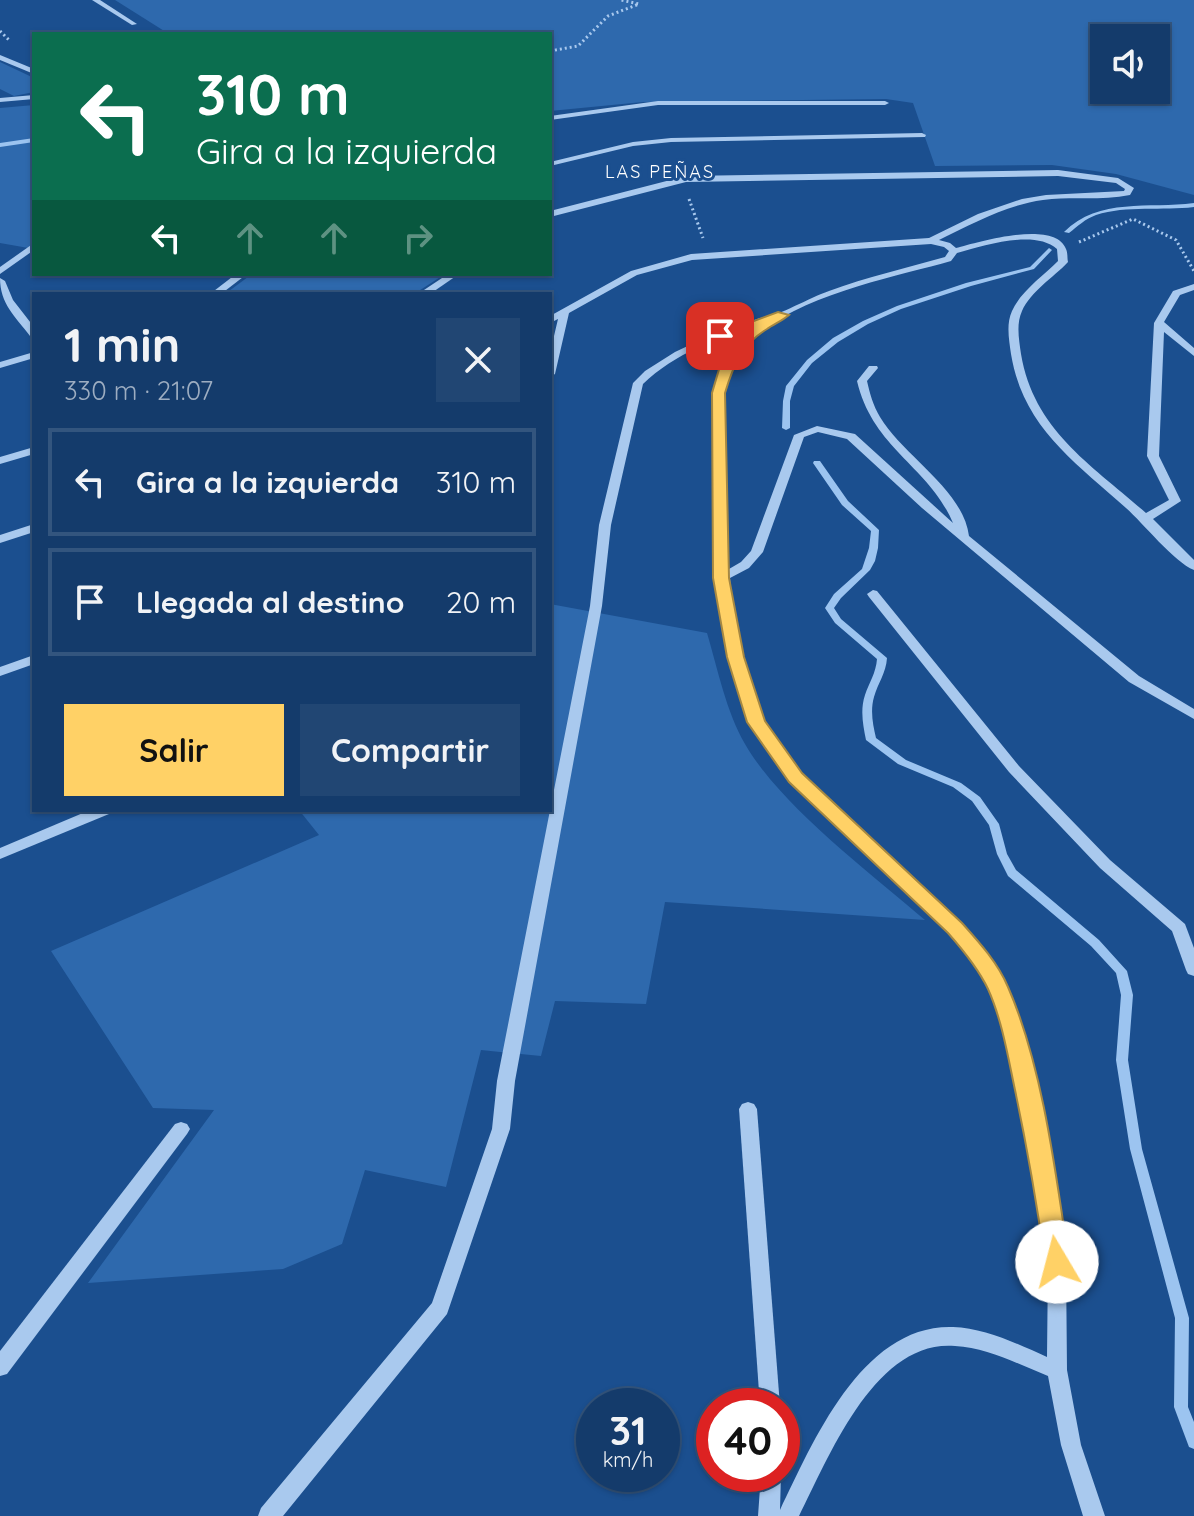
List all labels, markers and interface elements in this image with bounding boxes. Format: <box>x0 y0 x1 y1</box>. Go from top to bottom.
map controls <box>1090 24 1170 104</box>
button: sound <box>1090 24 1170 104</box>
text: 310 m <box>196 59 350 129</box>
icon: left <box>64 64 168 168</box>
text: Gira a la izquierda <box>196 128 497 173</box>
district label: LAS PEÑAS <box>605 160 715 183</box>
icon: left <box>144 216 188 260</box>
icon: ahead <box>228 216 272 260</box>
icon: ahead <box>312 216 356 260</box>
icon: right <box>396 216 440 260</box>
pin <box>686 302 754 370</box>
text: 1 min <box>64 314 180 374</box>
icon: arrive <box>698 314 742 358</box>
button: close <box>436 318 520 402</box>
text: 330 m · 21:07 <box>64 374 213 407</box>
icon: left <box>68 460 112 504</box>
text: Gira a la izquierda <box>136 463 399 501</box>
text: 310 m <box>436 463 516 501</box>
icon: arrive <box>68 580 112 624</box>
text: Llegada al destino <box>136 583 404 621</box>
text: 20 m <box>446 583 516 621</box>
button: Salir <box>64 704 284 796</box>
button: Compartir <box>300 704 520 796</box>
position arrow <box>1015 1220 1099 1304</box>
speed limit sign: 40 <box>696 1388 800 1492</box>
text: 31 <box>609 1405 647 1455</box>
text: km/h <box>603 1447 653 1472</box>

